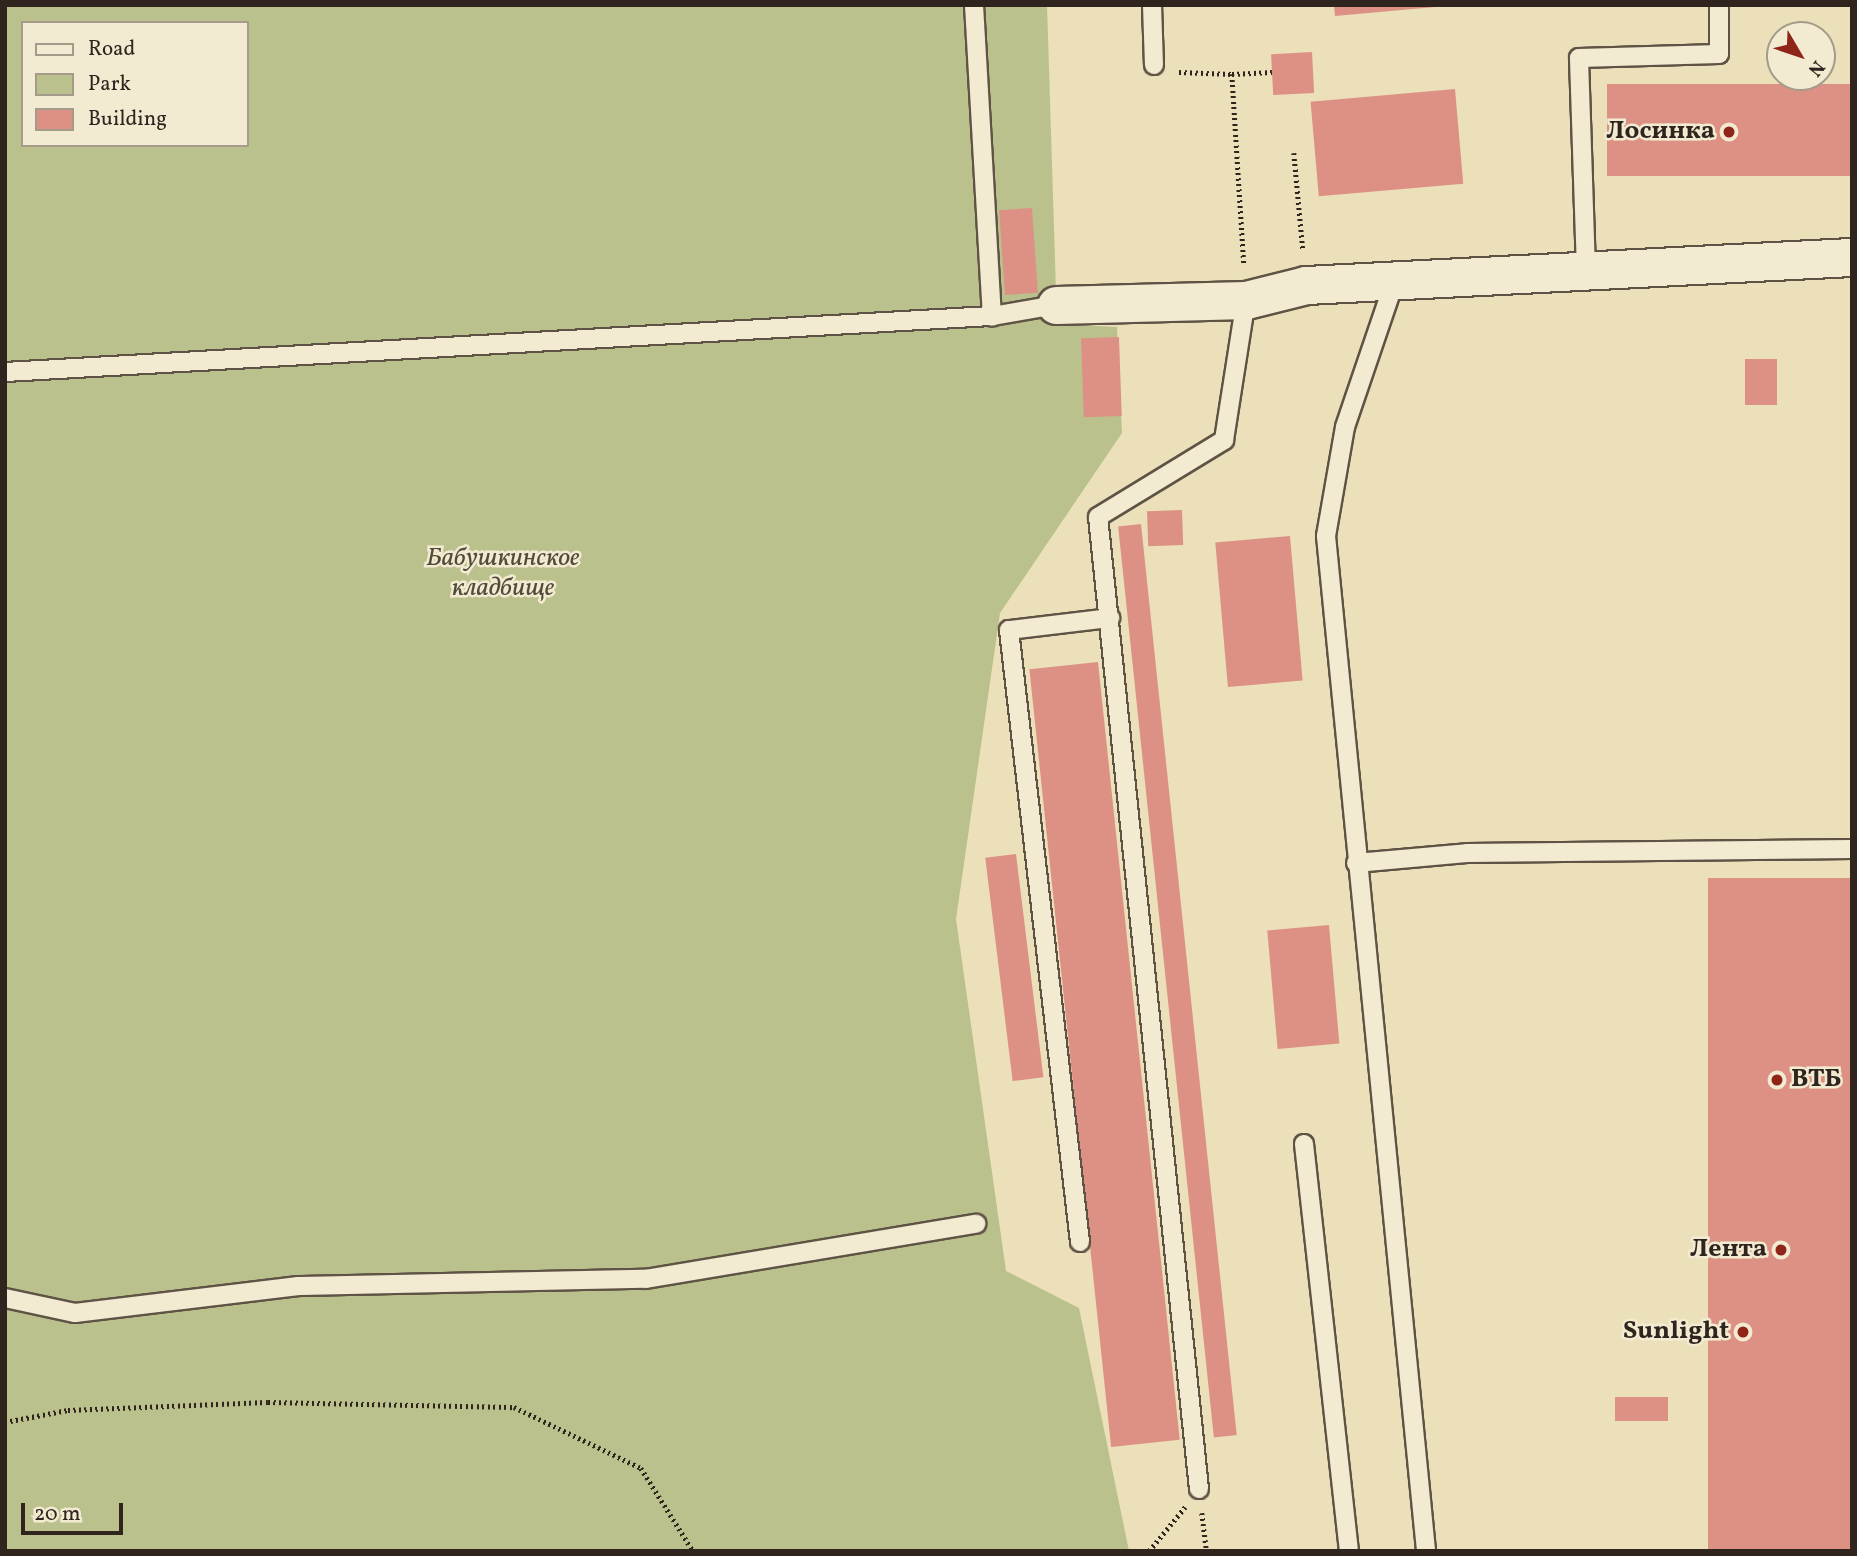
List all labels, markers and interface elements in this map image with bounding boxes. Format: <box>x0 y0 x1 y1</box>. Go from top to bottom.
legend <box>21 21 248 147</box>
north arrow <box>1766 21 1836 91</box>
text: Road <box>88 35 135 64</box>
text: N <box>1801 54 1830 81</box>
text: Park <box>88 70 131 99</box>
text: Building <box>88 105 167 134</box>
place label: Лосинка <box>1606 116 1715 148</box>
marker: Лосинка <box>1721 124 1737 140</box>
park label: Бабушкинское кладбище <box>426 543 580 604</box>
place label: ВТБ <box>1791 1064 1841 1096</box>
marker: ВТБ <box>1769 1072 1785 1088</box>
place label: Лента <box>1690 1234 1767 1266</box>
marker: Лента <box>1773 1242 1789 1258</box>
place label: Sunlight <box>1623 1316 1729 1348</box>
marker: Sunlight <box>1735 1324 1751 1340</box>
scale bar <box>24 1490 126 1534</box>
text: 20 m <box>34 1500 80 1529</box>

